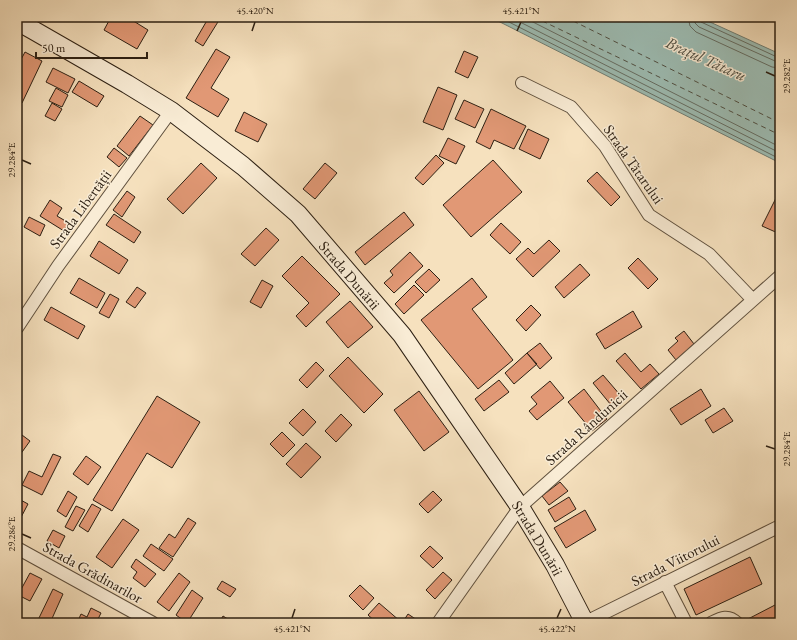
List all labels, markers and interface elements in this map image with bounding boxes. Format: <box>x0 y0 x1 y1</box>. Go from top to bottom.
text: 45.420°N <box>236 4 274 17</box>
text: 45.421°N <box>502 4 540 17</box>
water label: Brațul Tătaru <box>662 32 749 86</box>
scale bar <box>36 34 147 60</box>
text: 50 m <box>42 40 66 56</box>
text: 29.282°E <box>780 58 793 93</box>
street label: Strada Tătarului <box>600 121 668 208</box>
text: 29.284°E <box>5 142 18 177</box>
street label: Strada Libertății <box>45 166 115 252</box>
street label: Strada Dunării <box>315 236 385 313</box>
street label: Strada Rândunicii <box>541 385 631 469</box>
text: 29.284°E <box>780 431 793 466</box>
street label: Strada Dunării <box>508 496 568 579</box>
text: 29.286°E <box>5 516 18 551</box>
street label: Strada Viitorului <box>628 529 723 590</box>
street label: Strada Grădinarilor <box>40 537 146 607</box>
text: 45.421°N <box>273 622 311 635</box>
text: 45.422°N <box>538 622 576 635</box>

